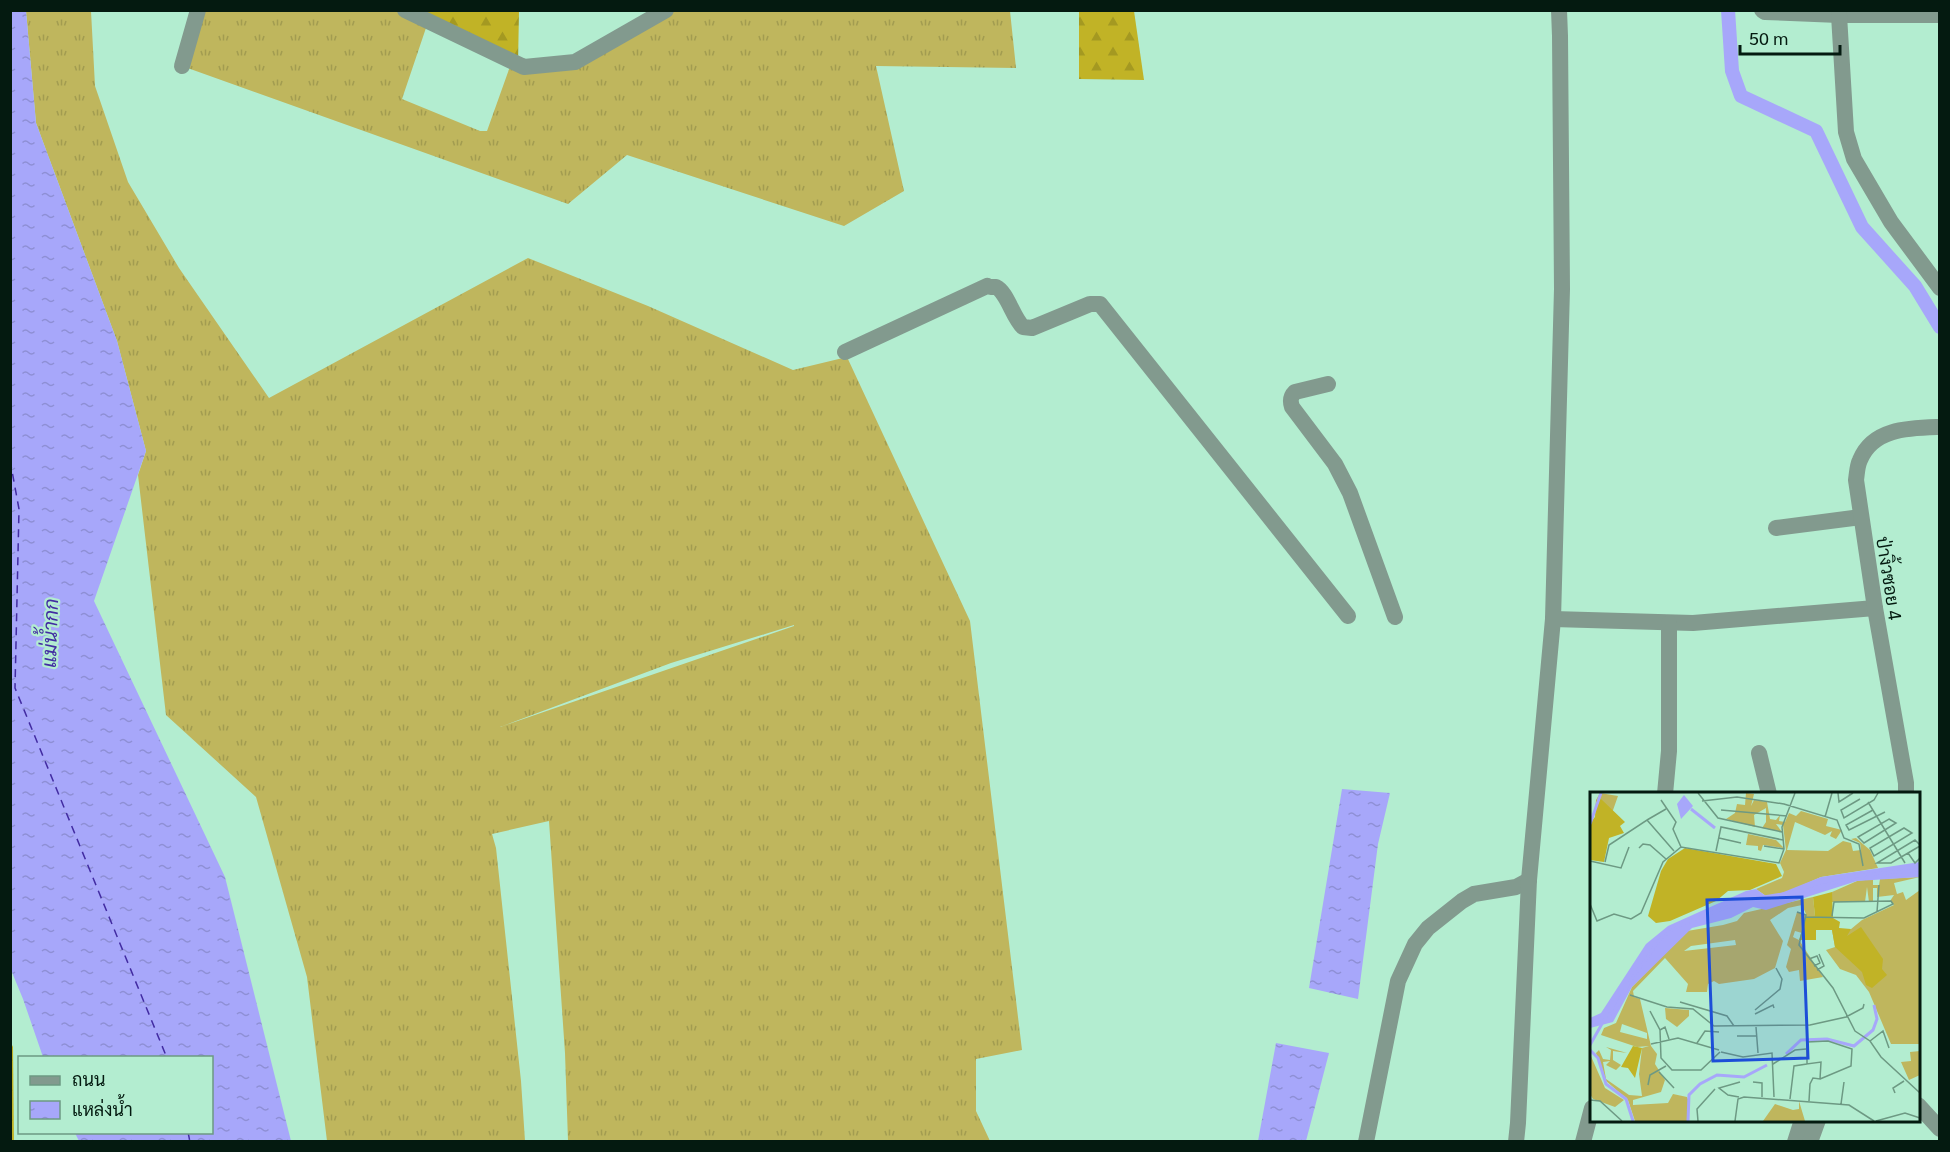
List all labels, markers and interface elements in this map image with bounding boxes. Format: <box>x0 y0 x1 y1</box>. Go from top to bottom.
scale bar <box>1740 18 1840 56</box>
text: 50 m <box>1749 26 1788 49</box>
street label: ป่างิ้วซอย 4 <box>1872 534 1910 621</box>
water label: แม่น้ำกก <box>31 598 63 668</box>
inset map <box>1590 792 1920 1122</box>
legend <box>18 1056 213 1134</box>
text: ถนน <box>72 1067 105 1090</box>
text: แหล่งน้ำ <box>72 1094 133 1120</box>

